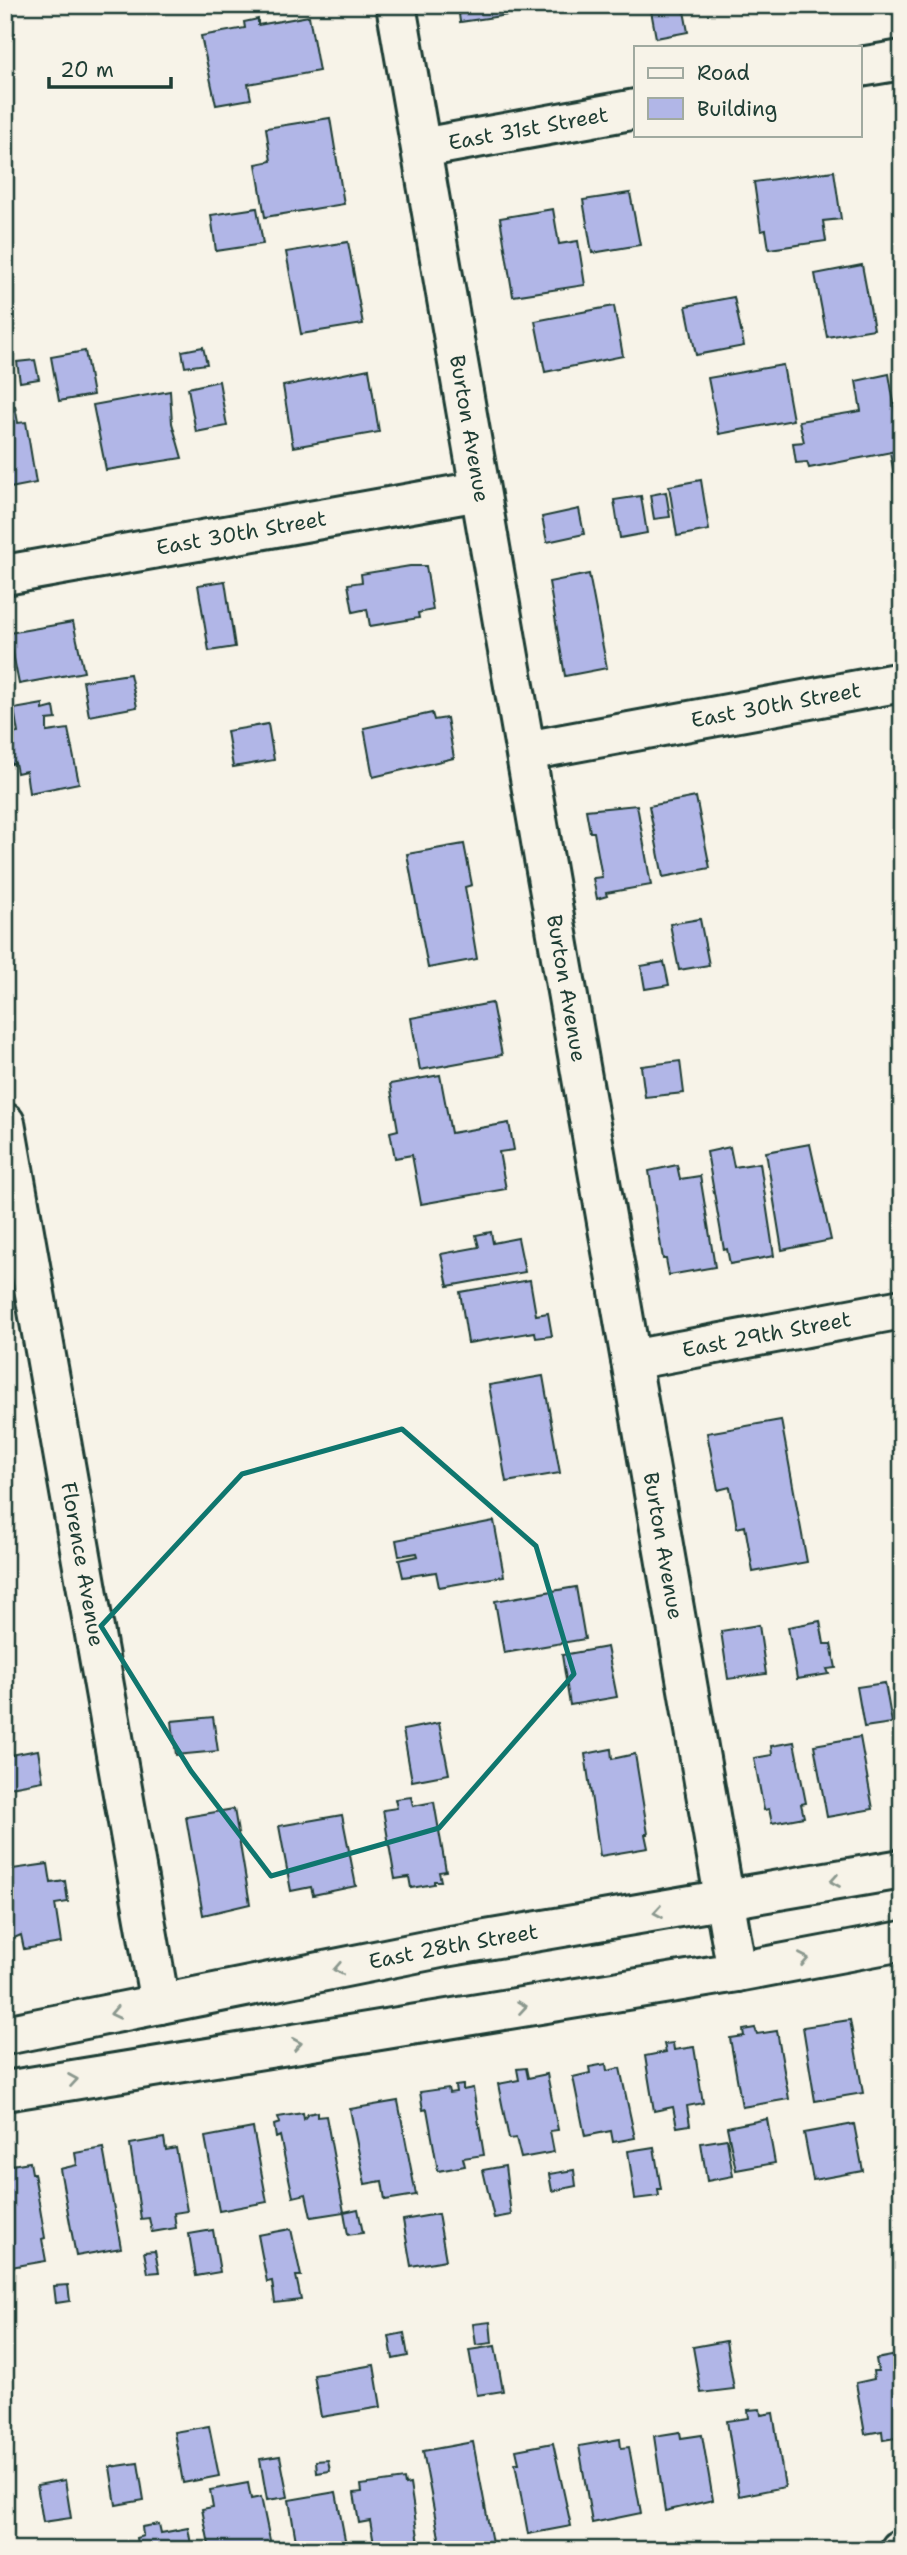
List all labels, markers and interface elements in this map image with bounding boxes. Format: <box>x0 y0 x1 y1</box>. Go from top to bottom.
scale bar <box>49 46 172 90</box>
legend <box>634 46 862 136</box>
text: 20 m <box>60 56 114 84</box>
text: Road <box>697 59 750 87</box>
text: Building <box>697 95 777 123</box>
street label: East 31st Street <box>446 100 610 157</box>
street label: Burton Avenue <box>443 353 496 504</box>
street label: East 30th Street <box>154 504 328 562</box>
street label: East 30th Street <box>689 676 863 734</box>
street label: Burton Avenue <box>540 913 593 1064</box>
street label: East 29th Street <box>680 1305 853 1364</box>
street label: Burton Avenue <box>637 1470 690 1622</box>
street label: Florence Avenue <box>54 1480 111 1649</box>
one-way arrow <box>829 1873 841 1888</box>
one-way arrow <box>653 1904 664 1919</box>
street label: East 28th Street <box>366 1917 540 1976</box>
one-way arrow <box>798 1953 810 1968</box>
one-way arrow <box>332 1960 344 1975</box>
one-way arrow <box>516 2000 528 2015</box>
one-way arrow <box>109 2004 121 2019</box>
one-way arrow <box>291 2037 303 2052</box>
one-way arrow <box>67 2073 79 2088</box>

